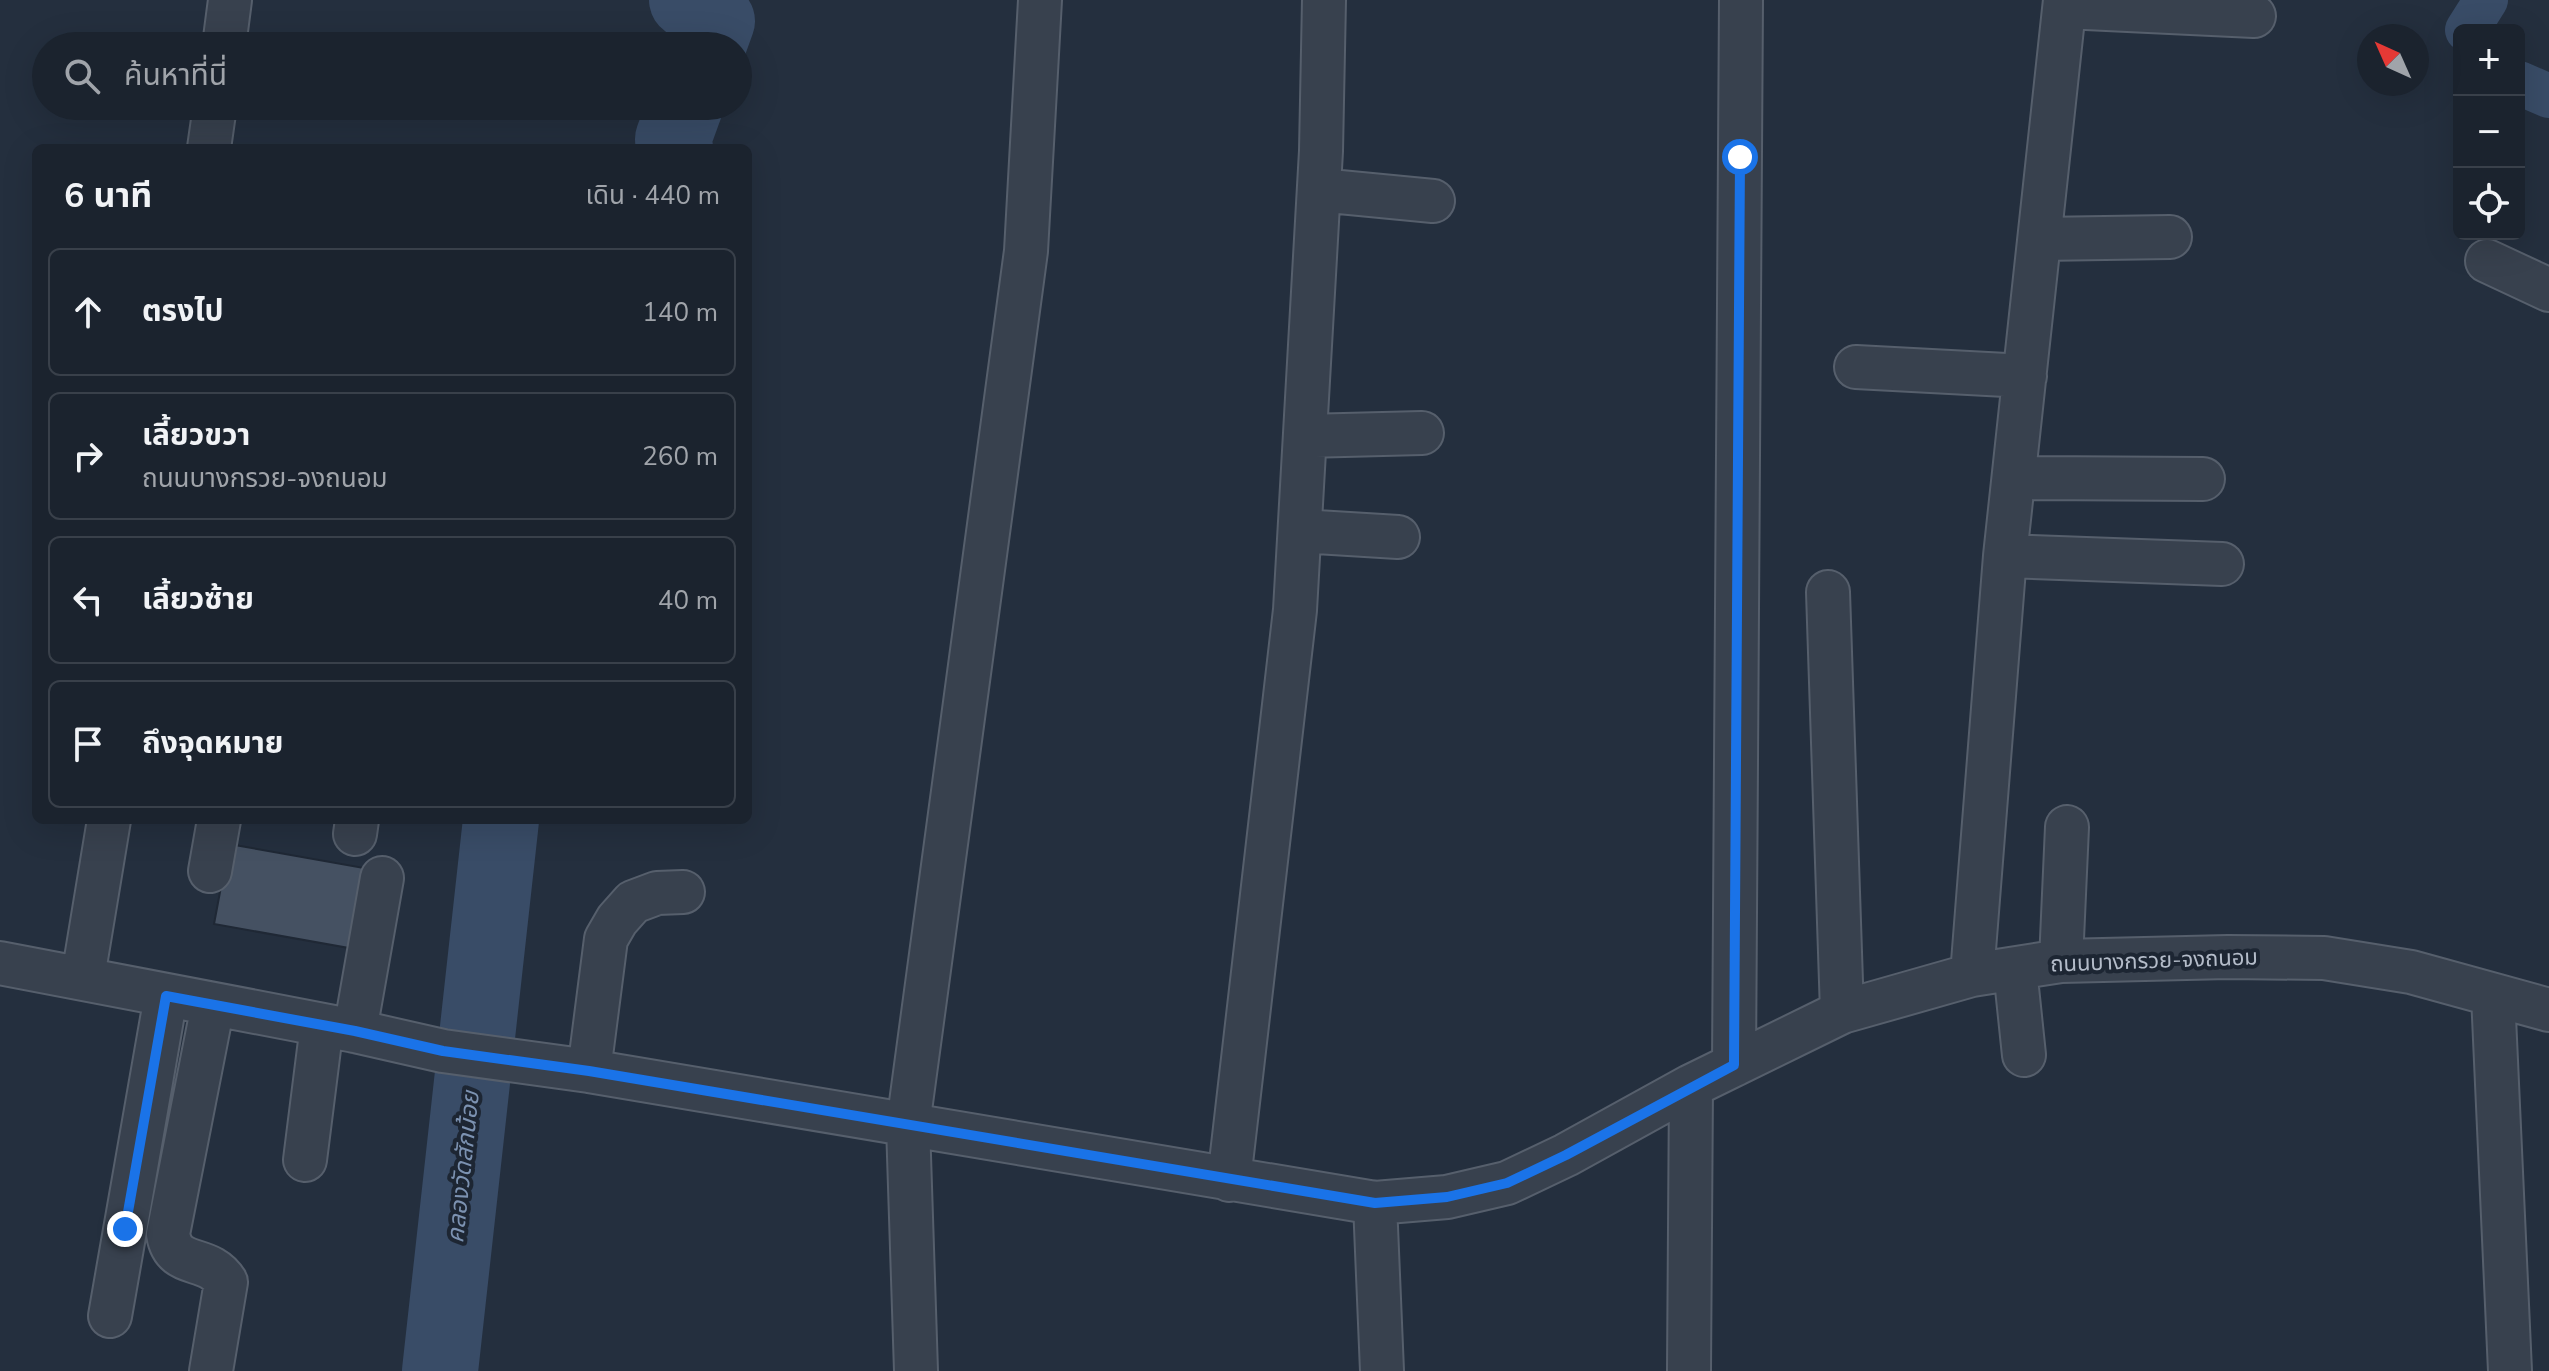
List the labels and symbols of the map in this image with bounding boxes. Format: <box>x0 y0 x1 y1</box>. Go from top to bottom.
north arrow <box>2357 24 2429 96</box>
route start <box>1722 139 1758 175</box>
street label: ถนนบางกรวย-จงถนอม <box>2050 942 2258 980</box>
water label: คลองวัดสักน้อย <box>439 1088 487 1245</box>
route end <box>107 1211 143 1247</box>

